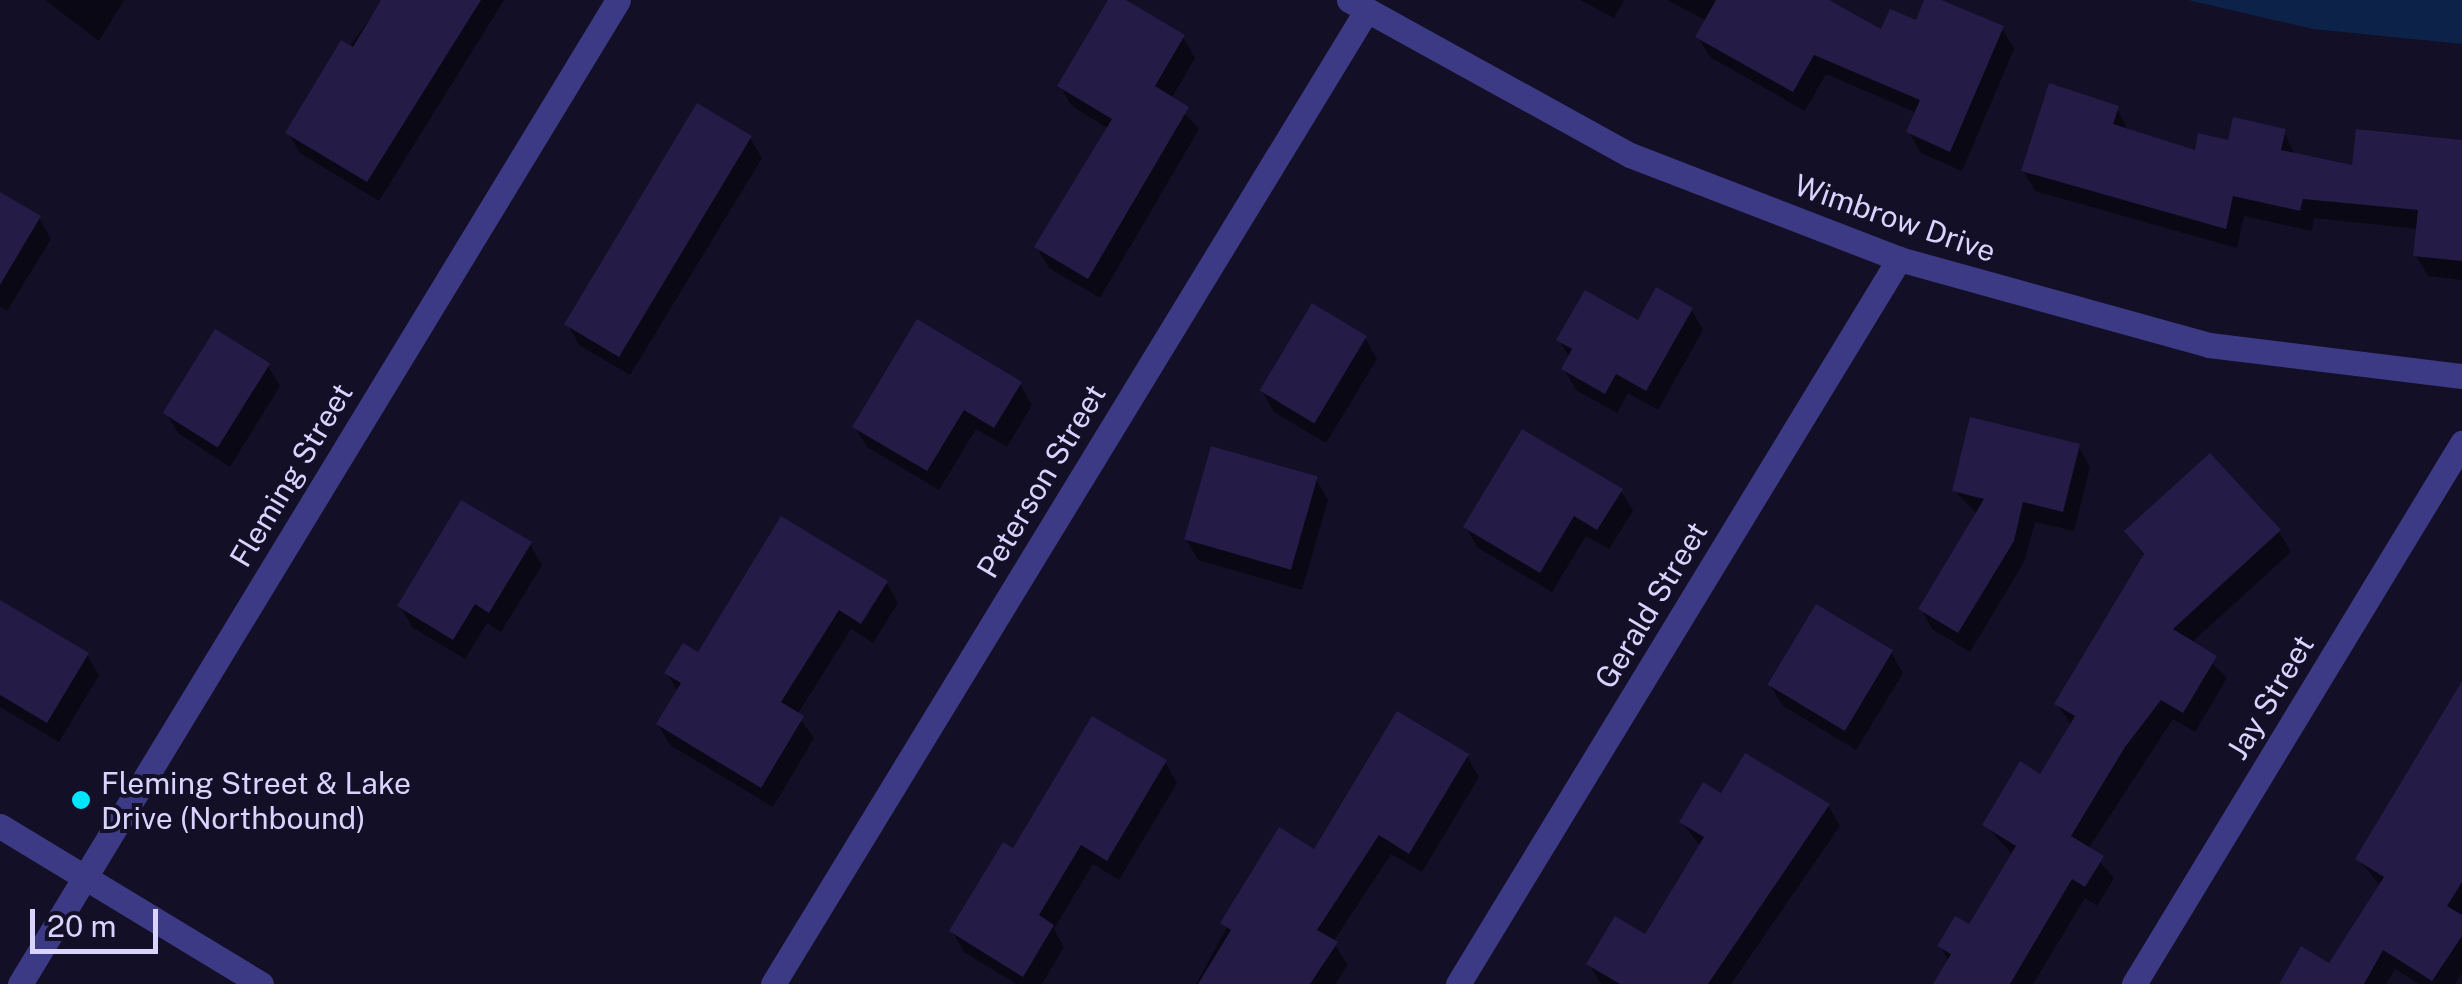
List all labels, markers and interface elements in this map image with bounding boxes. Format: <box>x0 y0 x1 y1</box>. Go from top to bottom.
street label: Wimbrow Drive <box>1789 167 2001 269</box>
street label: Fleming Street <box>222 377 360 573</box>
street label: Peterson Street <box>969 378 1113 584</box>
street label: Gerald Street <box>1587 515 1715 695</box>
street label: Jay Street <box>2219 628 2321 766</box>
place label: Fleming Street & Lake Drive (Northbound) <box>101 765 411 836</box>
marker: Fleming Street & Lake Drive (Northbound) <box>70 789 92 811</box>
scale bar <box>35 889 162 951</box>
text: 20 m <box>47 908 116 944</box>

